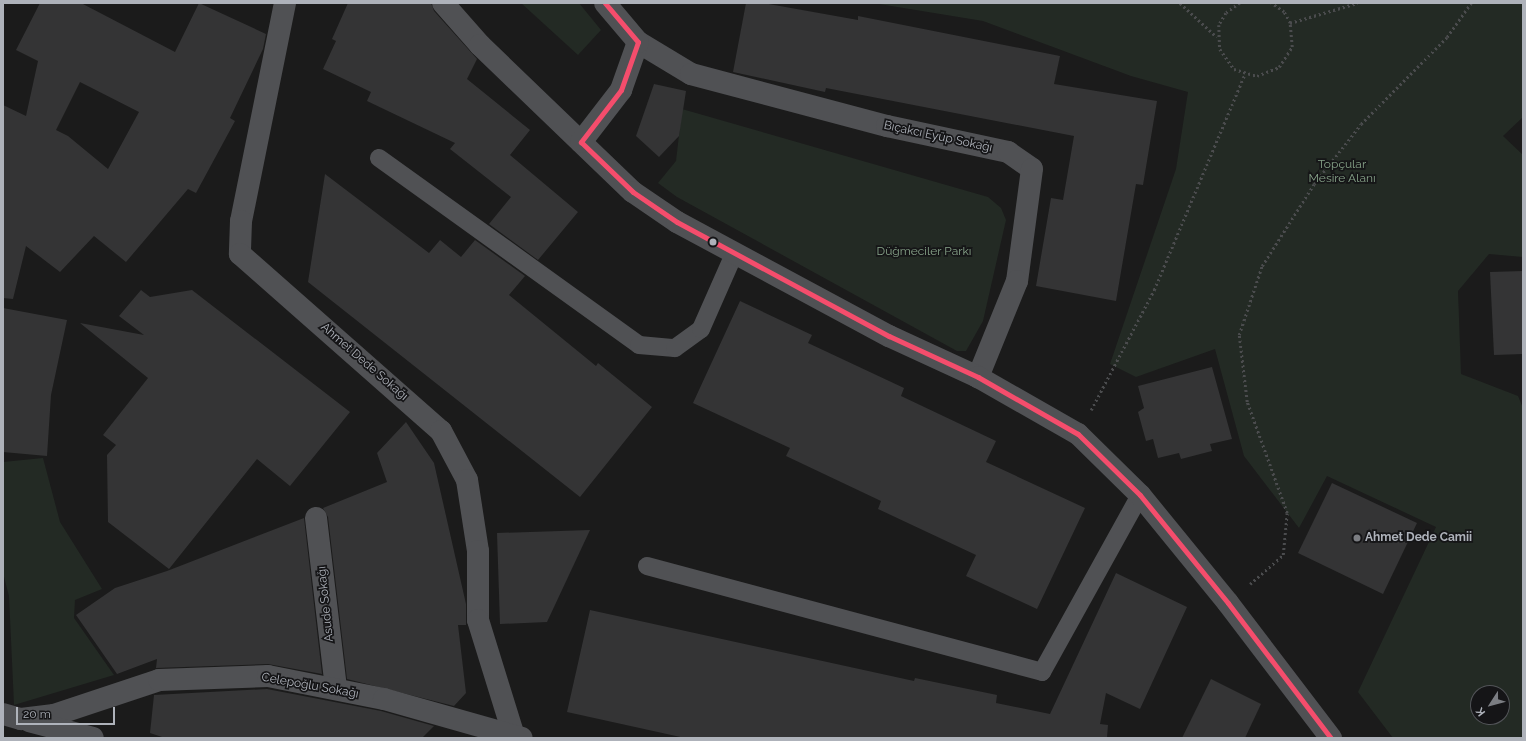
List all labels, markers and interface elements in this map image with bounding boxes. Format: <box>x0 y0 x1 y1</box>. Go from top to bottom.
street label: Bıçakcı Eyüp Sokağı <box>882 118 994 156</box>
park label: Topçular Mesire Alanı <box>1308 158 1376 186</box>
unlabelled marker <box>708 237 718 247</box>
park label: Düğmeciler Parkı <box>876 245 972 259</box>
street label: Ahmet Dede Sokağı <box>317 320 411 404</box>
place label: Ahmet Dede Camii <box>1365 531 1472 545</box>
marker: Ahmet Dede Camii <box>1352 533 1362 543</box>
street label: Asude Sokağı <box>315 566 337 642</box>
street label: Celepoğlu Sokağı <box>260 670 360 702</box>
north arrow <box>1470 685 1510 725</box>
scale bar <box>18 699 117 725</box>
text: K <box>1473 705 1488 719</box>
text: 20 m <box>23 707 51 721</box>

